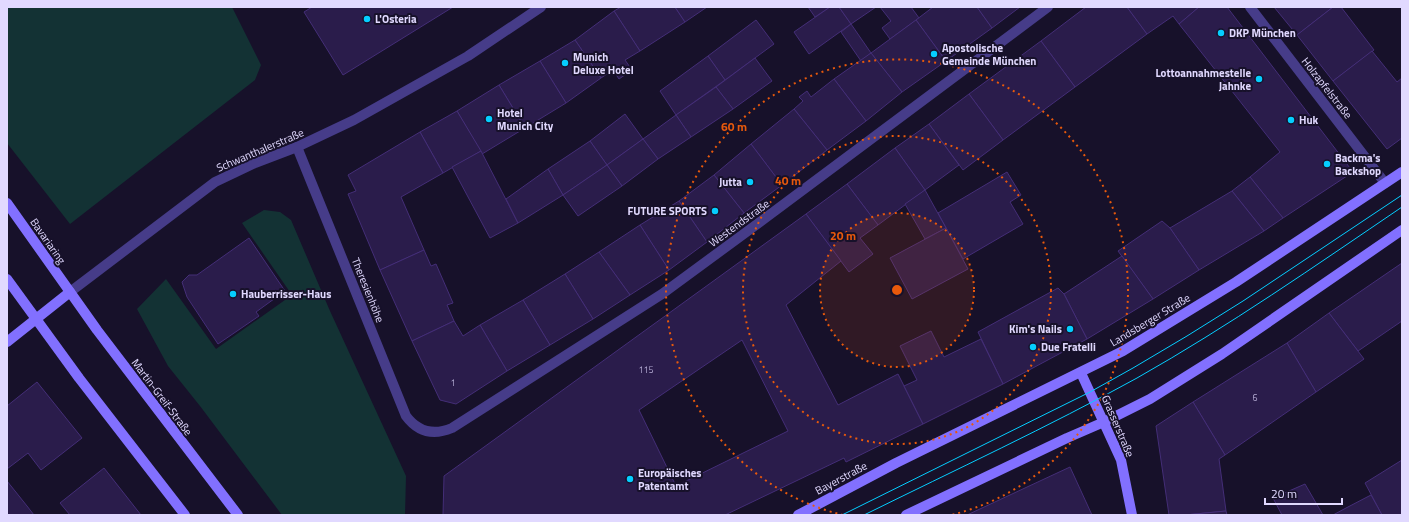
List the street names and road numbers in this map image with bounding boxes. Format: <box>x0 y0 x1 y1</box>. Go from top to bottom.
street label: Holzapfelstraße <box>1298 54 1356 122</box>
street label: Schwanthalerstraße <box>214 124 307 176</box>
street label: Westendstraße <box>705 195 773 250</box>
street label: Bavariaring <box>26 215 70 267</box>
street label: Theresienhöhe <box>348 255 388 325</box>
street label: Landsberger Straße <box>1107 289 1194 350</box>
street label: Martin-Greif-Straße <box>128 355 197 439</box>
street label: Grasserstraße <box>1098 393 1138 460</box>
street label: Bayerstraße <box>812 457 870 498</box>

